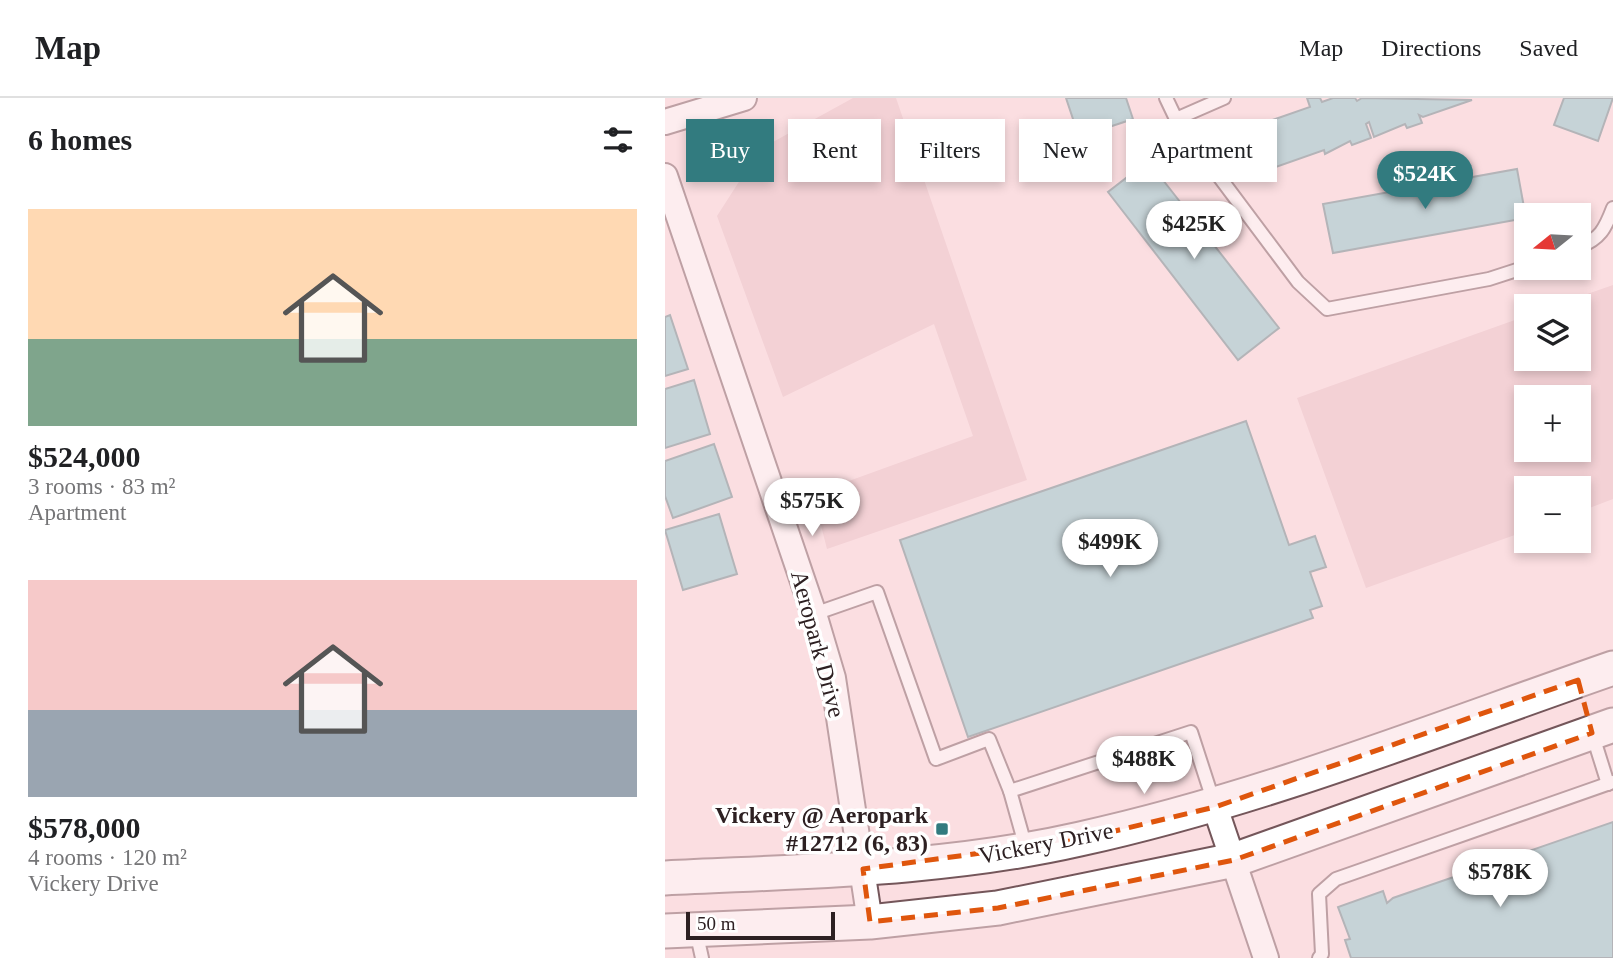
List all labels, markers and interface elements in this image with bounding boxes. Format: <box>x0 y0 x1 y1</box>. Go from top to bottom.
text: Map <box>35 30 101 66</box>
text: Map <box>1299 35 1343 61</box>
text: Directions <box>1381 35 1481 61</box>
text: Saved <box>1519 35 1578 61</box>
chip: Buy <box>686 119 774 182</box>
chip: Rent <box>788 119 881 182</box>
chip: Filters <box>895 119 1005 182</box>
chip: New <box>1019 119 1112 182</box>
chip: Apartment <box>1126 119 1277 182</box>
icon: filters <box>599 121 637 159</box>
text: 6 homes <box>28 123 132 156</box>
pin: $524K <box>1376 152 1474 211</box>
text: $524K <box>1393 161 1457 186</box>
pin: $425K <box>1145 202 1243 261</box>
north arrow <box>1514 203 1591 280</box>
map controls <box>1514 203 1591 553</box>
text: $425K <box>1162 211 1226 236</box>
icon: home <box>270 255 396 381</box>
button: layers <box>1514 294 1591 371</box>
button: + <box>1514 385 1591 462</box>
text: $524,000 <box>28 440 141 473</box>
text: 3 rooms · 83 m² <box>28 474 175 499</box>
button: − <box>1514 476 1591 553</box>
pin: $575K <box>763 478 861 538</box>
text: $575K <box>780 488 844 513</box>
text: Apartment <box>28 500 126 525</box>
pin: $499K <box>1061 519 1159 579</box>
text: $499K <box>1078 529 1142 554</box>
street label: Aeropark Drive <box>786 568 850 720</box>
icon: home <box>270 626 396 752</box>
pin: $488K <box>1095 736 1193 796</box>
text: $488K <box>1112 746 1176 771</box>
place label: Vickery @ Aeropark #12712 (6, 83) <box>715 802 929 856</box>
text: $578,000 <box>28 811 141 844</box>
street label: Vickery Drive <box>977 817 1115 869</box>
marker: Vickery @ Aeropark #12712 (6, 83) <box>934 821 950 837</box>
text: 4 rooms · 120 m² <box>28 845 187 870</box>
pin: $578K <box>1451 850 1549 909</box>
text: $578K <box>1468 859 1532 884</box>
text: Vickery Drive <box>28 871 159 896</box>
scale bar <box>686 909 835 941</box>
text: 50 m <box>697 913 736 934</box>

